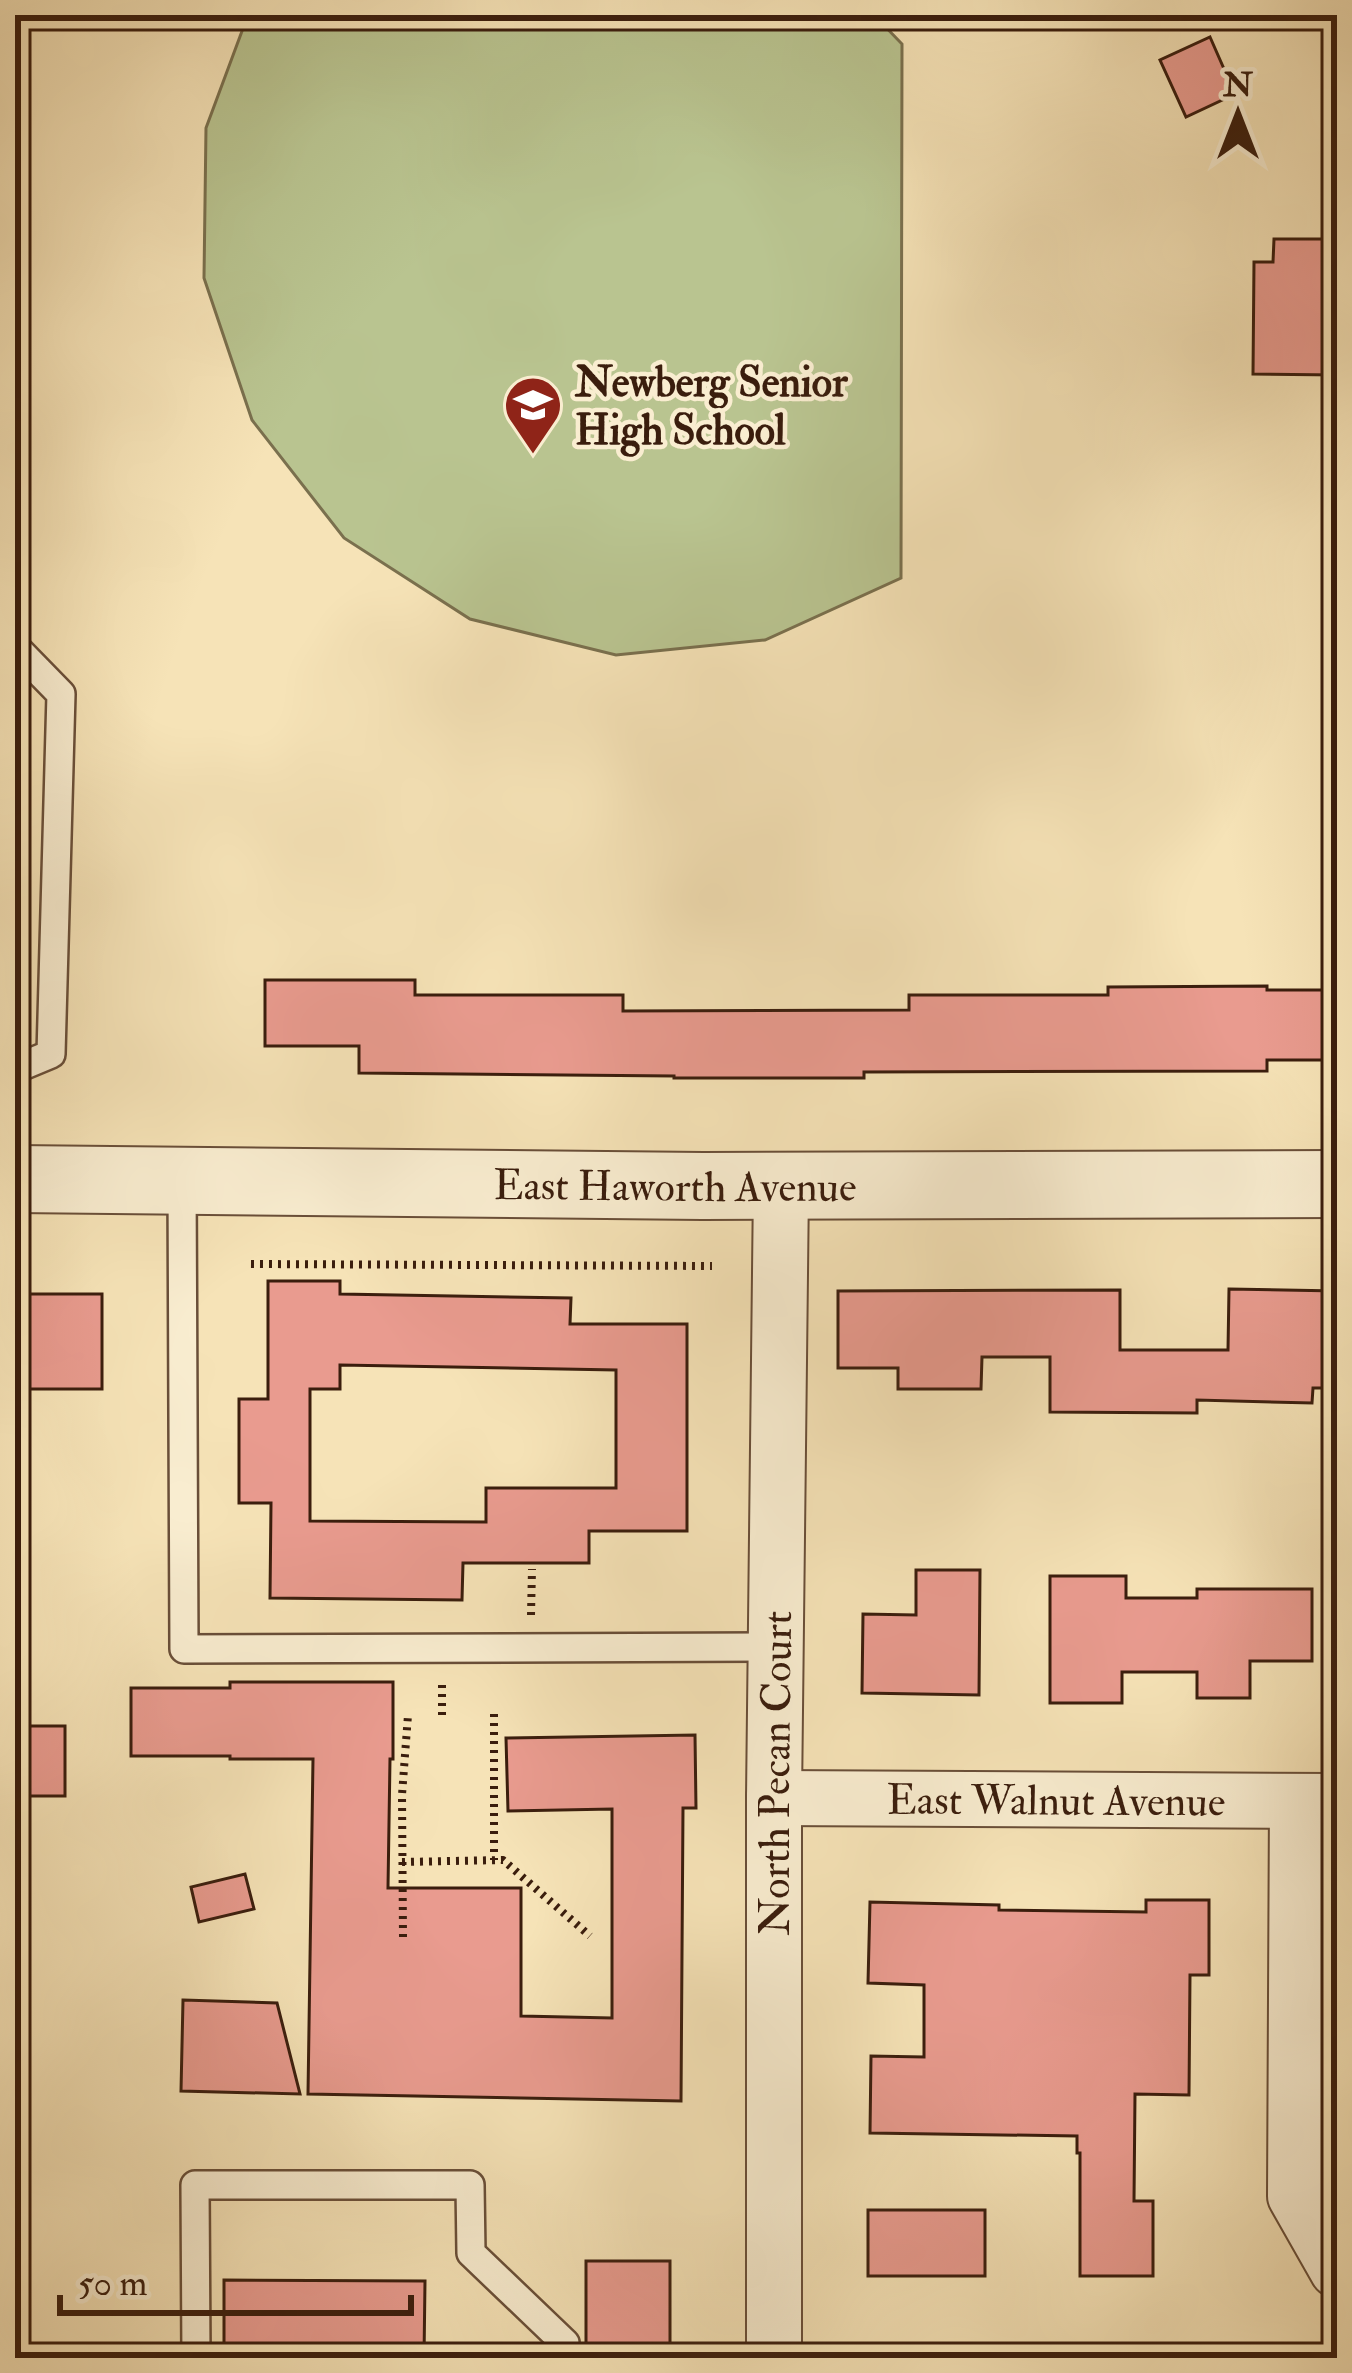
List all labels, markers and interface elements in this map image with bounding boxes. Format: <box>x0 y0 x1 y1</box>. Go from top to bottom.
north arrow <box>1178 54 1298 174</box>
text: N <box>1222 65 1253 106</box>
place label: Newberg Senior High School <box>574 357 849 457</box>
school or university icon: Newberg Senior High School <box>502 374 564 456</box>
street label: East Haworth Avenue <box>493 1160 857 1214</box>
street label: North Pecan Court <box>750 1610 804 1935</box>
street label: East Walnut Avenue <box>887 1775 1225 1828</box>
scale bar <box>60 2241 411 2315</box>
text: 50 m <box>78 2261 148 2306</box>

